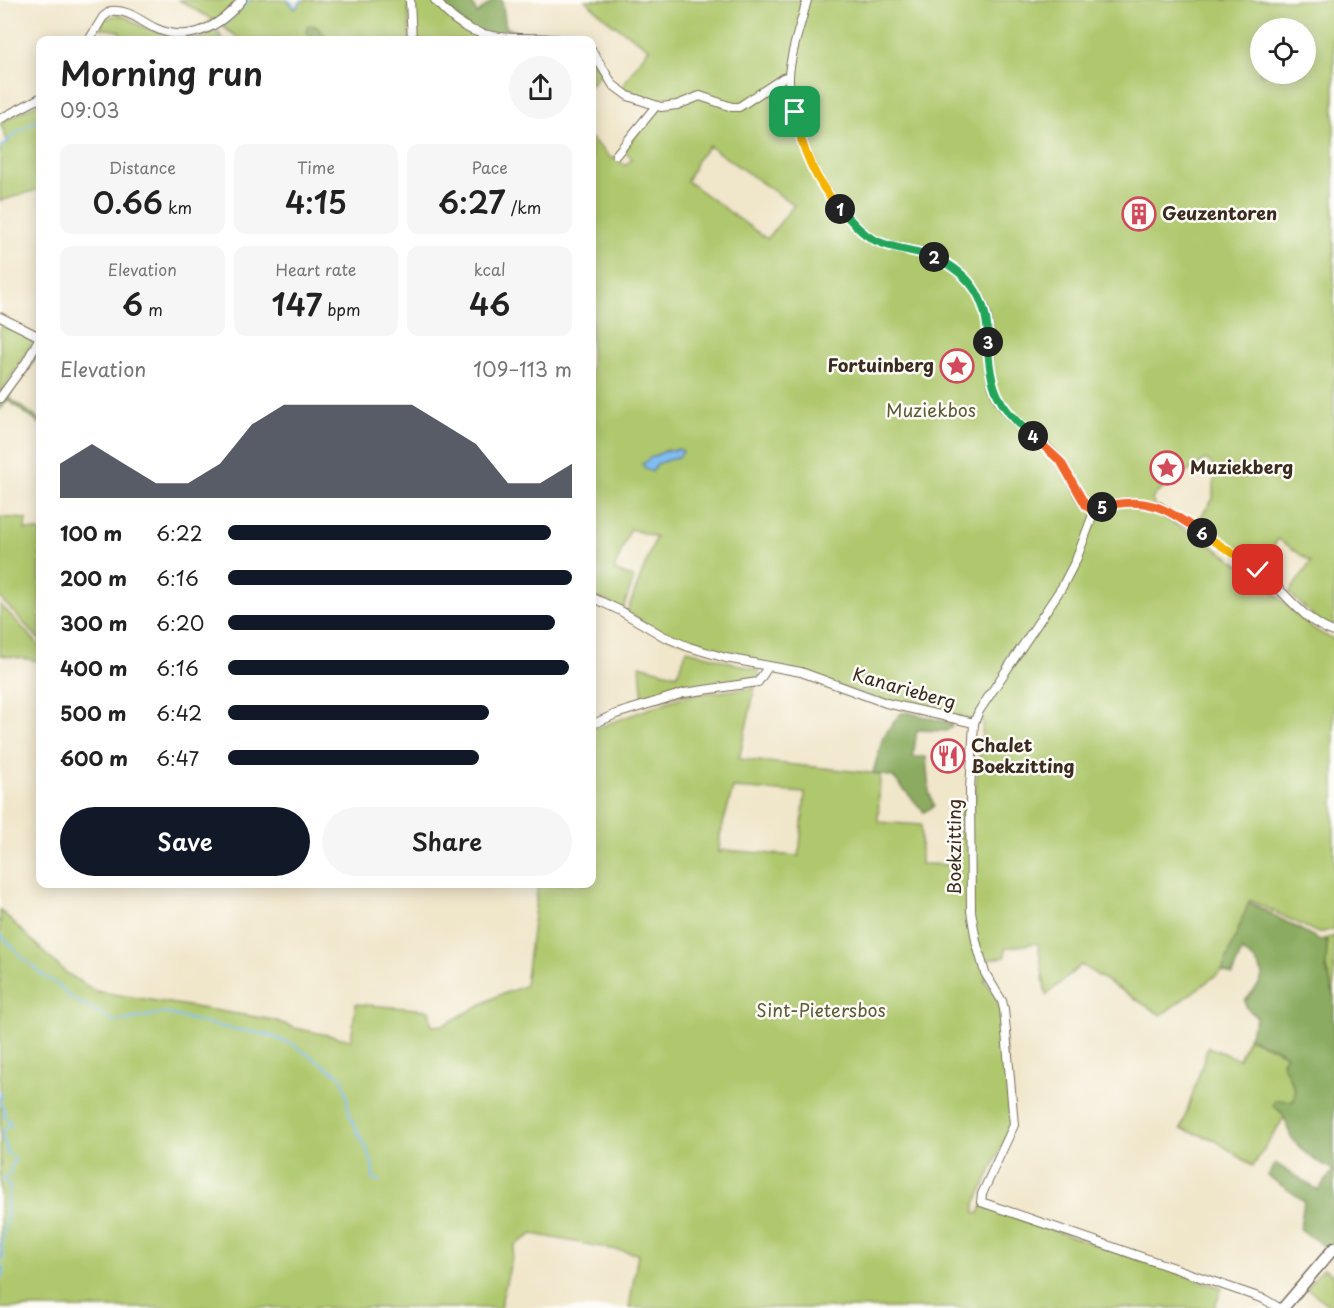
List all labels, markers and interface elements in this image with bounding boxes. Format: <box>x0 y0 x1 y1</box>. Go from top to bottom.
map controls <box>1250 18 1316 84</box>
button: locate <box>1250 18 1316 84</box>
text: Morning run <box>60 47 263 97</box>
button: share <box>509 56 572 119</box>
pin <box>769 86 820 137</box>
text: 09:03 <box>60 95 119 125</box>
icon: arrive <box>778 95 811 128</box>
text: Distance <box>109 155 176 179</box>
text: Time <box>297 155 335 179</box>
text: Pace <box>472 155 508 179</box>
text: 0.66 <box>93 179 163 224</box>
text: 4:15 <box>285 179 347 224</box>
text: 6:27 <box>438 179 506 224</box>
pin: 1 <box>825 194 855 224</box>
text: km <box>163 195 192 219</box>
text: /km <box>506 195 541 219</box>
building icon: Geuzentoren <box>1121 196 1157 232</box>
text: 1 <box>836 197 844 221</box>
place label: Geuzentoren <box>1162 199 1277 226</box>
pin: 2 <box>919 242 949 272</box>
text: 2 <box>928 245 940 269</box>
text: Elevation <box>108 257 177 281</box>
text: Heart rate <box>276 257 356 281</box>
text: kcal <box>474 257 506 281</box>
text: 6 <box>122 281 143 326</box>
text: 147 <box>271 281 322 326</box>
text: 46 <box>469 281 510 326</box>
text: m <box>143 297 163 321</box>
text: bpm <box>322 297 361 321</box>
pin: 3 <box>973 327 1003 357</box>
text: 3 <box>983 330 993 354</box>
place icon: Fortuinberg <box>939 348 975 384</box>
place label: Fortuinberg <box>828 351 934 378</box>
text: Elevation <box>60 354 146 384</box>
text: 109–113 m <box>473 354 572 384</box>
park label: Muziekbos <box>886 396 976 423</box>
pin: 4 <box>1018 421 1048 451</box>
text: 4 <box>1028 424 1038 448</box>
place icon: Muziekberg <box>1149 450 1185 486</box>
place label: Muziekberg <box>1190 453 1293 480</box>
pin: 5 <box>1087 492 1117 522</box>
text: 5 <box>1097 495 1107 519</box>
text: 100 m <box>60 518 122 548</box>
text: 6:22 <box>156 518 203 548</box>
pin: 6 <box>1187 518 1217 548</box>
text: 6 <box>1196 521 1208 545</box>
pin <box>1232 544 1283 595</box>
icon: check <box>1241 553 1274 586</box>
text: 200 m <box>60 563 127 593</box>
text: 6:16 <box>156 563 199 593</box>
text: 300 m <box>60 608 128 638</box>
text: 6:20 <box>156 608 204 638</box>
text: 400 m <box>60 653 128 683</box>
text: 6:16 <box>156 653 199 683</box>
street label: Kanarieberg <box>850 660 959 715</box>
text: 500 m <box>60 698 127 728</box>
text: 6:42 <box>156 698 202 728</box>
place label: Chalet Boekzitting <box>971 731 1075 779</box>
restaurant icon: Chalet Boekzitting <box>930 738 966 774</box>
text: 600 m <box>60 743 128 773</box>
text: 6:47 <box>156 743 199 773</box>
street label: Boekzitting <box>940 799 967 895</box>
button: Save <box>60 807 310 876</box>
button: Share <box>322 807 572 876</box>
park label: Sint-Pietersbos <box>756 996 886 1023</box>

